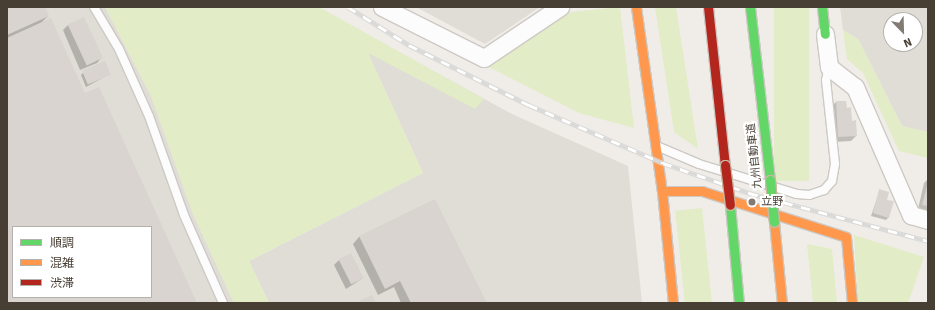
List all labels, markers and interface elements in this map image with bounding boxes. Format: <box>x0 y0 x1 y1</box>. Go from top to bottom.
north arrow <box>883 12 923 52</box>
text: N <box>901 35 914 50</box>
street label: 九州自動車道 <box>745 122 765 190</box>
place label: 立野 <box>761 195 783 209</box>
marker: 立野 <box>746 196 758 208</box>
legend <box>12 226 152 298</box>
text: 順調 <box>50 236 74 251</box>
text: 混雑 <box>50 256 74 271</box>
text: 渋滞 <box>50 276 74 291</box>

